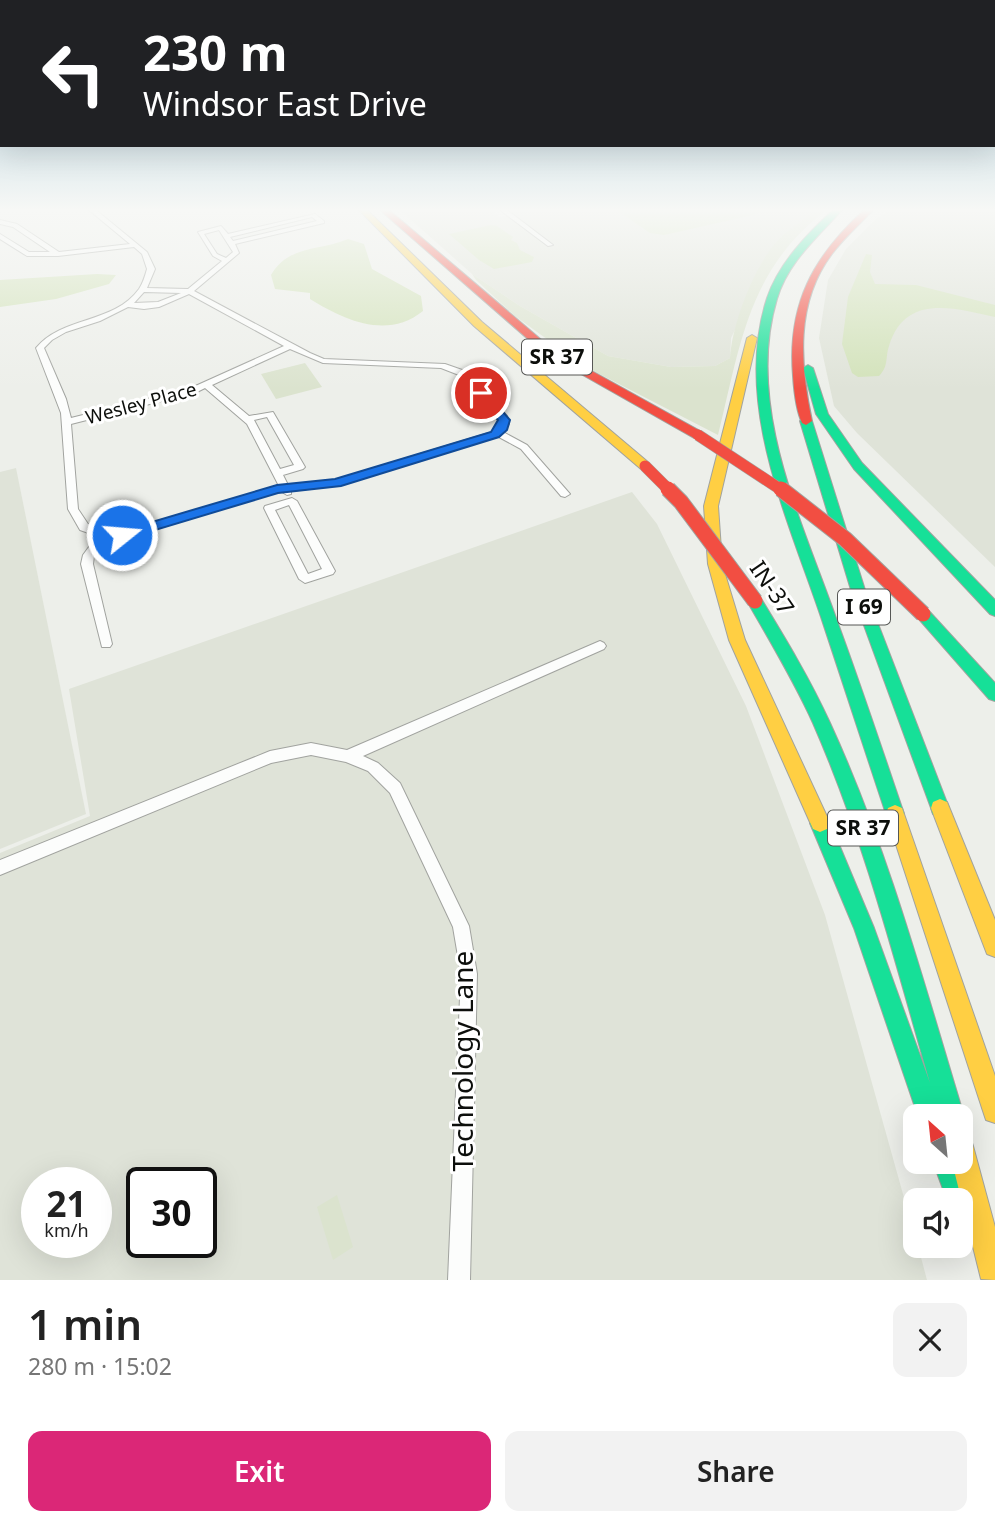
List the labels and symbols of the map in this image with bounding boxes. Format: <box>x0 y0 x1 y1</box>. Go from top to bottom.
road number: SR 37 <box>522 340 592 374</box>
pin <box>451 363 511 423</box>
street label: Wesley Place <box>83 376 199 430</box>
position arrow <box>85 498 159 572</box>
street label: IN-37 <box>743 554 803 621</box>
road number: I 69 <box>838 590 890 624</box>
road number: SR 37 <box>828 810 898 846</box>
street label: Technology Lane <box>443 951 481 1171</box>
north arrow <box>903 1104 973 1174</box>
speed limit sign: 30 <box>126 1167 217 1258</box>

